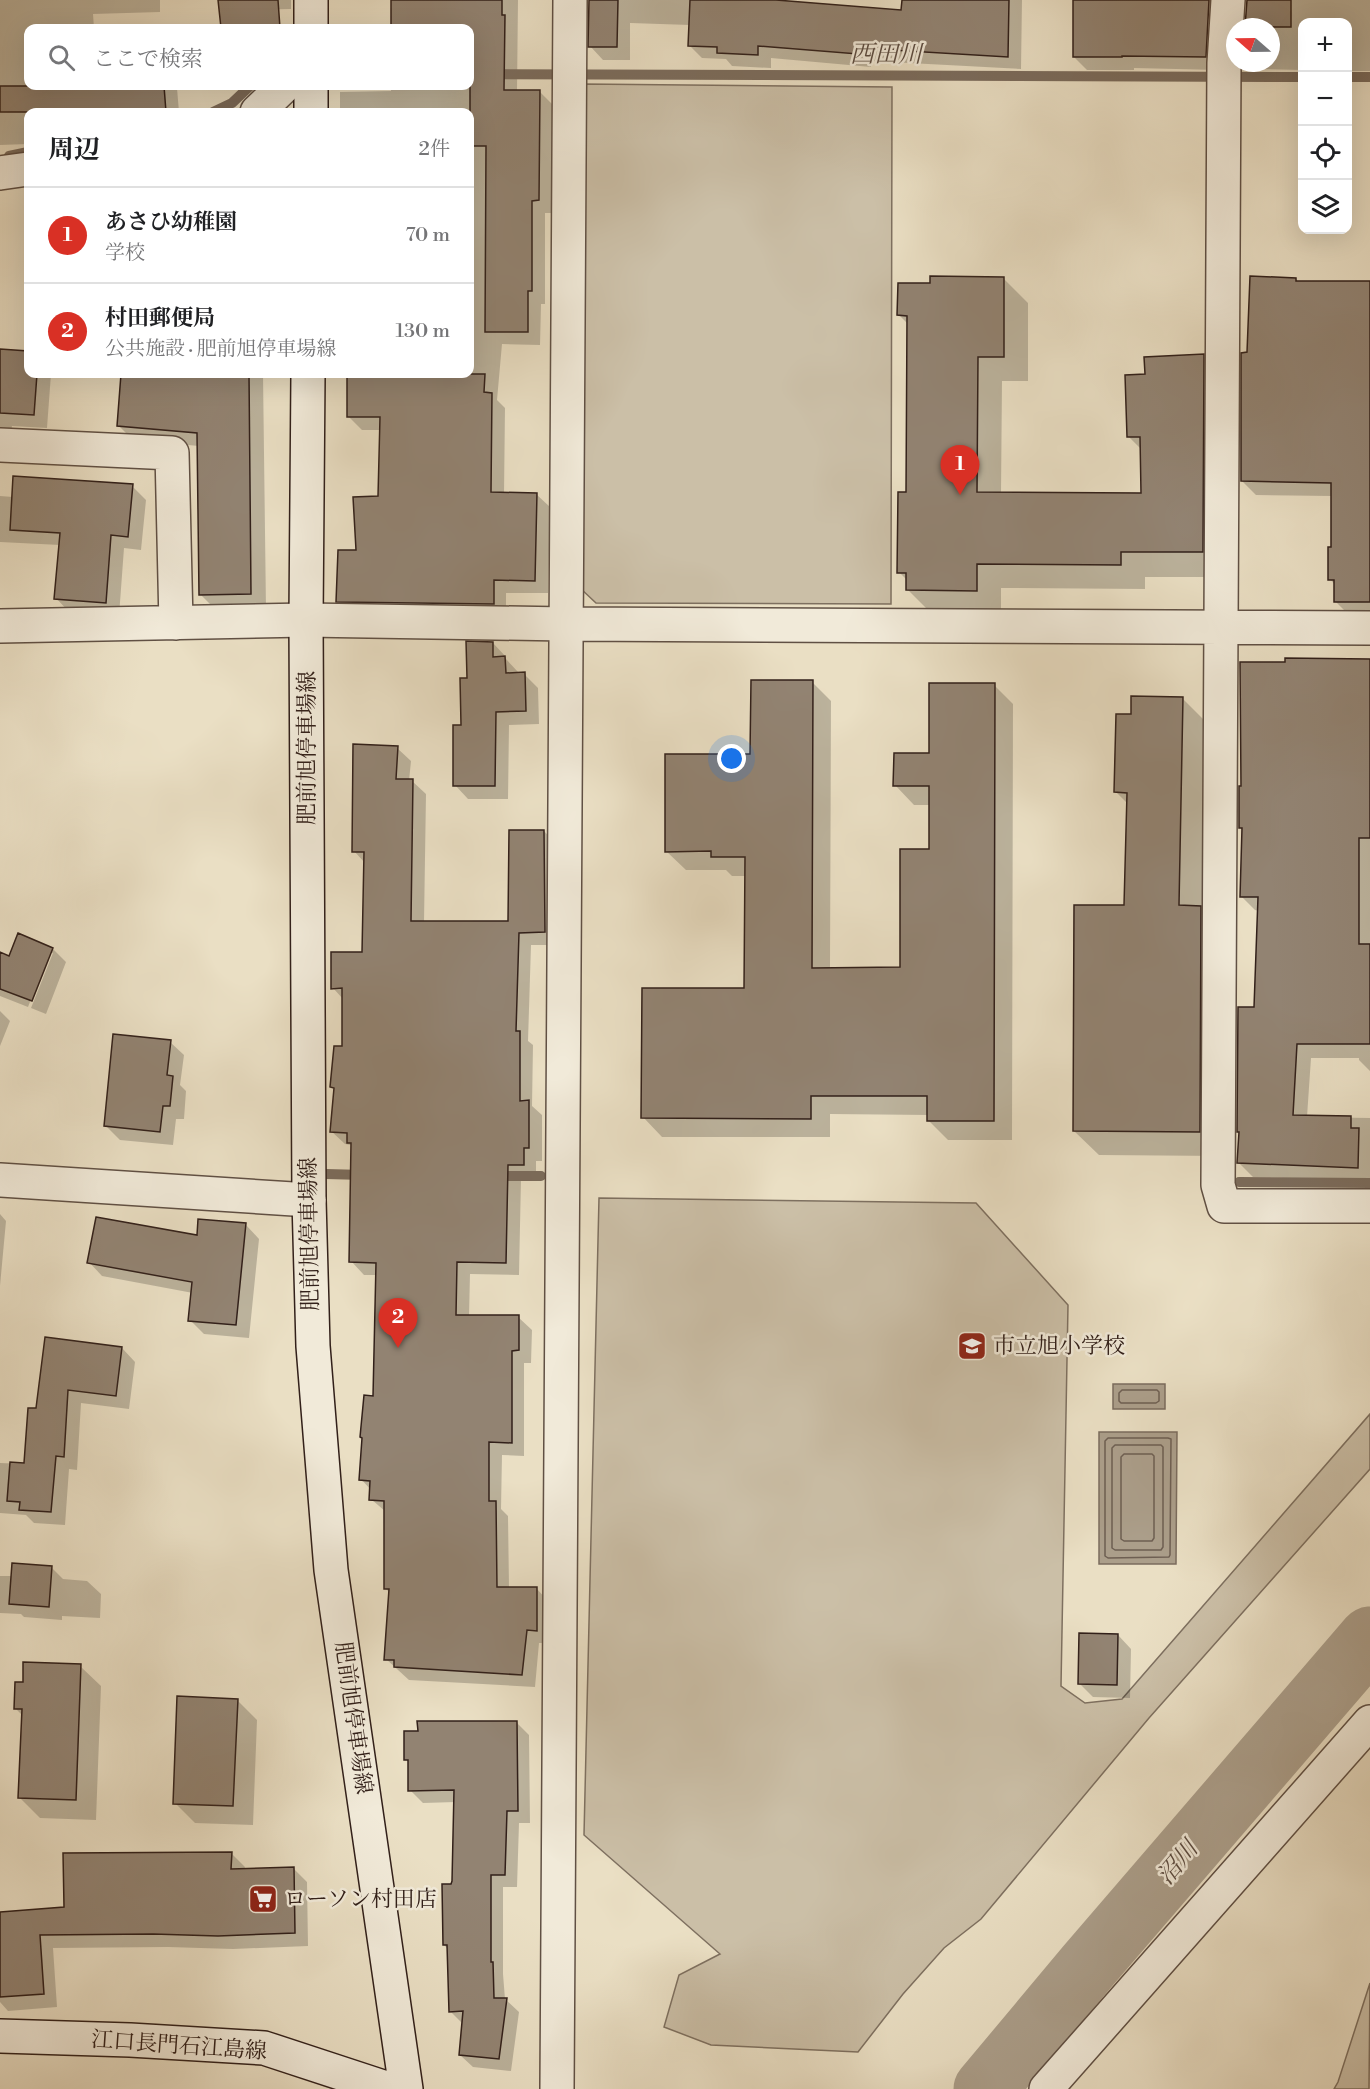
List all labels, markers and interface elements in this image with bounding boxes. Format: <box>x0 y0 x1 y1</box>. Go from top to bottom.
north arrow <box>1226 18 1280 72</box>
map controls <box>1298 18 1352 234</box>
button: + <box>1298 18 1352 72</box>
search box <box>24 24 474 90</box>
water label: 西田川 <box>850 40 925 70</box>
icon: search <box>45 41 78 74</box>
text: ここで検索 <box>93 46 203 73</box>
button: − <box>1298 72 1352 126</box>
button: locate <box>1298 126 1352 180</box>
text: 周辺 <box>48 134 100 166</box>
text: 2件 <box>419 137 450 162</box>
button: layers <box>1298 180 1352 234</box>
text: あさひ幼稚園 <box>105 209 237 236</box>
text: 1 <box>63 223 72 248</box>
text: 70 m <box>406 223 450 248</box>
text: 学校 <box>105 241 145 266</box>
text: 村田郵便局 <box>105 305 215 332</box>
text: 2 <box>61 319 74 344</box>
text: 130 m <box>395 319 450 344</box>
text: 公共施設 · 肥前旭停車場線 <box>105 337 337 362</box>
pin: 1 <box>940 446 980 495</box>
street label: 肥前旭停車場線 <box>294 671 321 825</box>
your location <box>717 744 746 773</box>
street label: 肥前旭停車場線 <box>295 1157 325 1311</box>
pin: 2 <box>378 1298 418 1348</box>
school or university icon: 市立旭小学校 <box>956 1330 988 1362</box>
place label: 市立旭小学校 <box>993 1333 1125 1360</box>
street label: 肥前旭停車場線 <box>329 1640 377 1796</box>
water label: 沼川 <box>1151 1833 1207 1891</box>
supermarket icon: ローソン村田店 <box>247 1883 279 1915</box>
place label: ローソン村田店 <box>284 1886 437 1913</box>
street label: 江口長門石江島線 <box>90 2026 268 2066</box>

